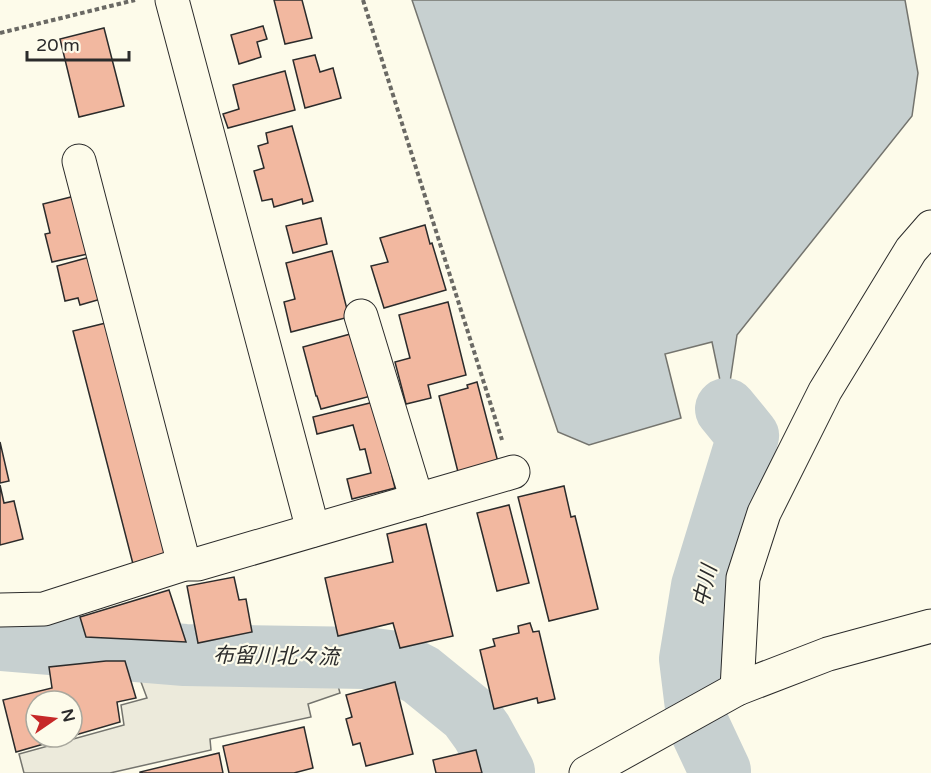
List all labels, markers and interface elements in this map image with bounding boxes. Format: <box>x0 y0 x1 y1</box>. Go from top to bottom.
scale bar <box>27 24 129 62</box>
text: 20 m <box>36 34 80 56</box>
water label: 中川 <box>689 561 723 609</box>
water label: 布留川北々流 <box>213 643 342 670</box>
north arrow <box>24 689 84 749</box>
text: N <box>56 707 79 724</box>

